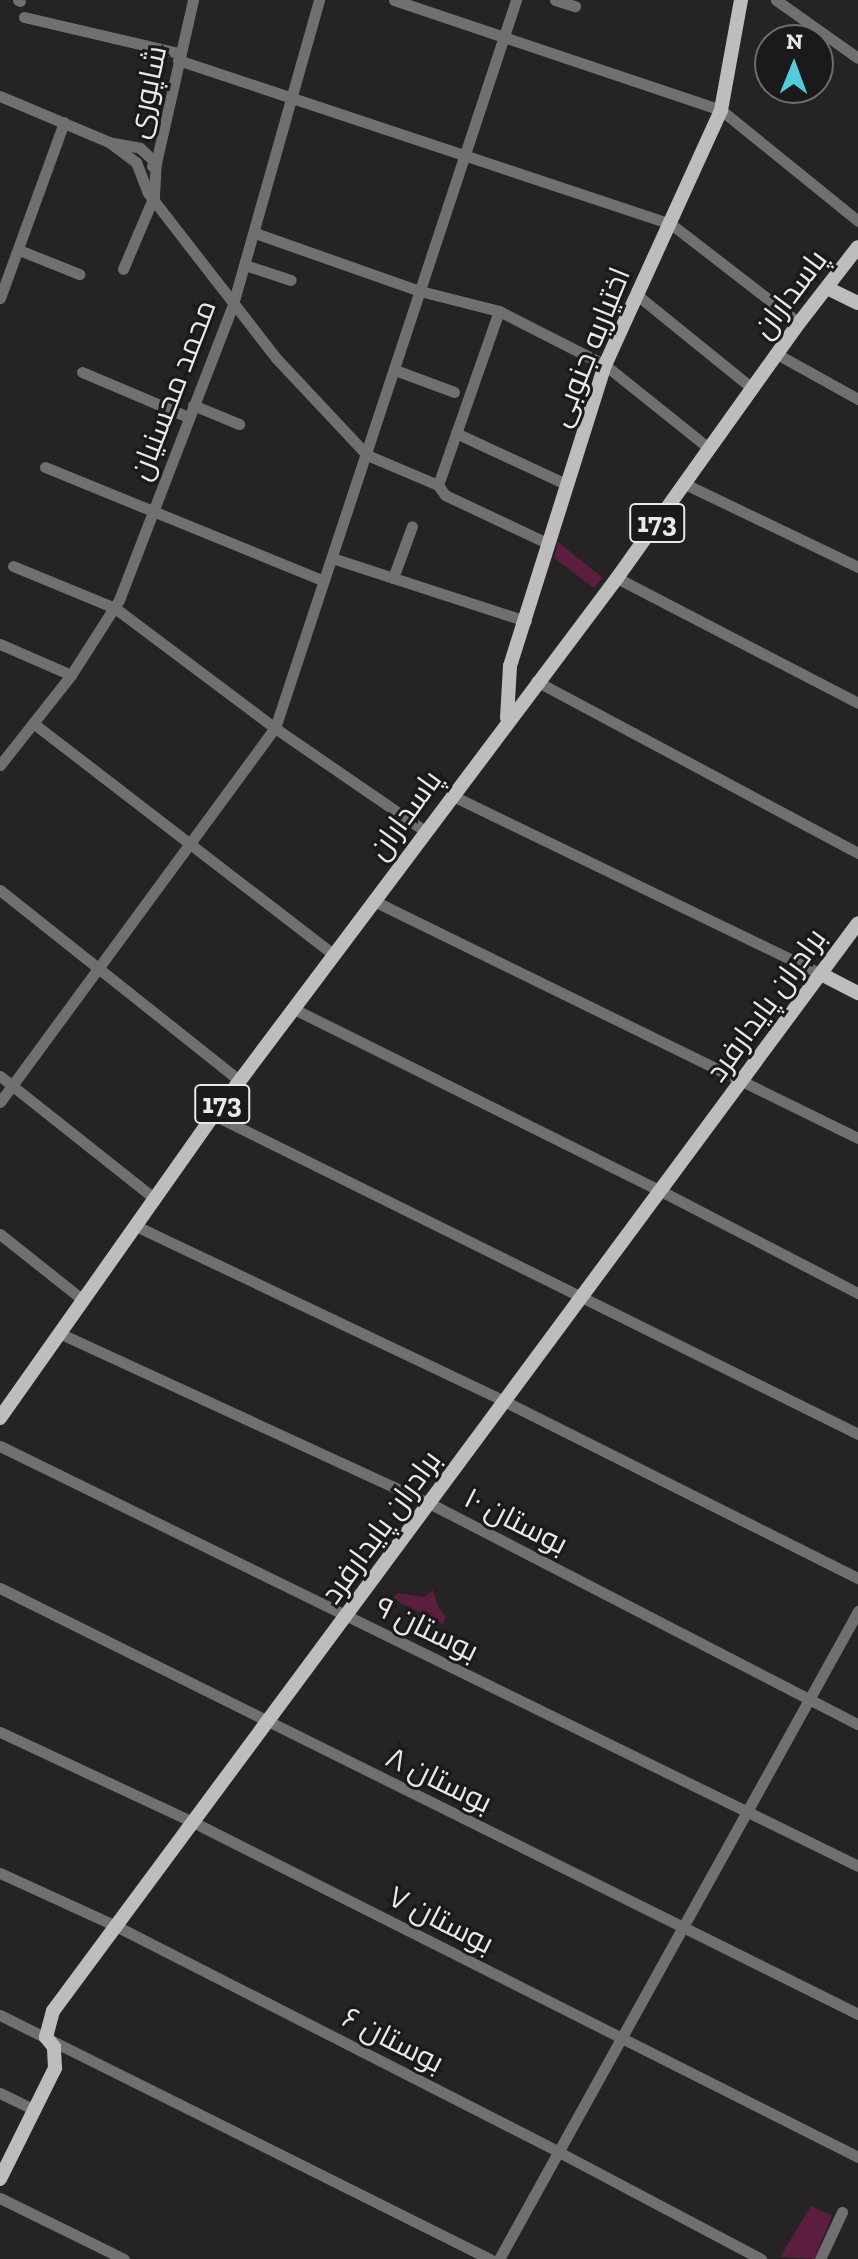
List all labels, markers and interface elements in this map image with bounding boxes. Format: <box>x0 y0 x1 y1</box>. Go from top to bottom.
north arrow <box>754 24 834 104</box>
text: N <box>786 28 803 55</box>
street label: شاپوری <box>120 42 174 142</box>
street label: پاسداران <box>745 243 835 345</box>
street label: اختیاریه جنوبی <box>542 262 638 432</box>
street label: محمد محسنیان <box>122 295 224 485</box>
road number: 173 <box>629 499 685 547</box>
street label: پاسداران <box>361 763 449 867</box>
street label: برادران پایدارفرد <box>698 921 834 1089</box>
road number: 173 <box>194 1080 250 1128</box>
street label: برادران پایدارفرد <box>313 1443 449 1611</box>
street label: بوستان ۱۰ <box>458 1480 574 1562</box>
street label: بوستان ۹ <box>370 1589 484 1669</box>
street label: بوستان ۸ <box>380 1739 498 1821</box>
street label: بوستان ۷ <box>382 1878 500 1962</box>
street label: بوستان ۶ <box>336 1999 450 2081</box>

